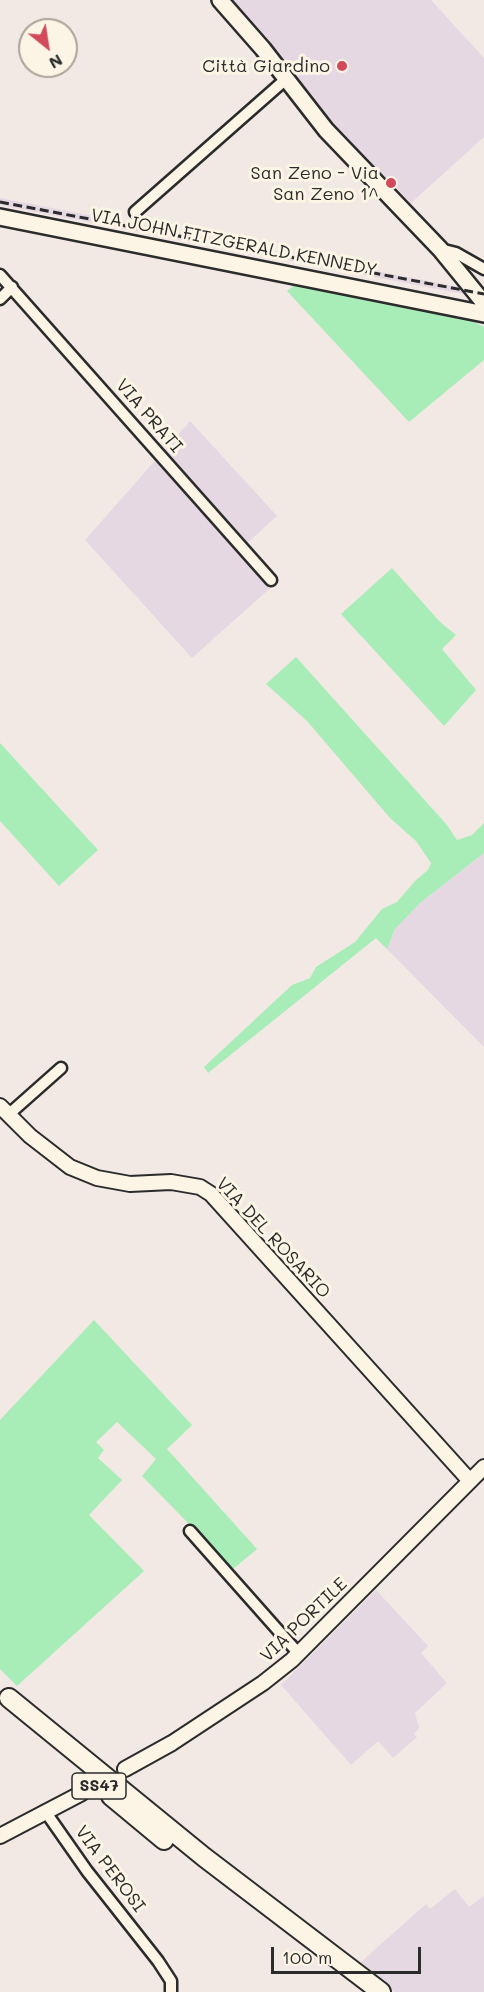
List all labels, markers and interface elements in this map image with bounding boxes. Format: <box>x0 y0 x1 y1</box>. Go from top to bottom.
north arrow <box>18 18 78 78</box>
text: N <box>46 50 67 74</box>
place label: Città Giardino <box>202 55 330 77</box>
marker: Città Giardino <box>335 59 349 73</box>
place label: San Zeno - Via San Zeno 1^ <box>251 162 379 204</box>
marker: San Zeno - Via San Zeno 1^ <box>384 176 398 190</box>
street label: VIA JOHN FITZGERALD KENNEDY <box>89 205 379 281</box>
street label: VIA PRATI <box>111 375 187 457</box>
street label: VIA DEL ROSARIO <box>211 1173 335 1303</box>
street label: VIA PORTILE <box>256 1573 352 1667</box>
road number: SS47 <box>72 1773 126 1799</box>
street label: VIA PEROSI <box>70 1821 150 1917</box>
scale bar <box>274 1935 424 1973</box>
text: 100 m <box>282 1945 332 1969</box>

